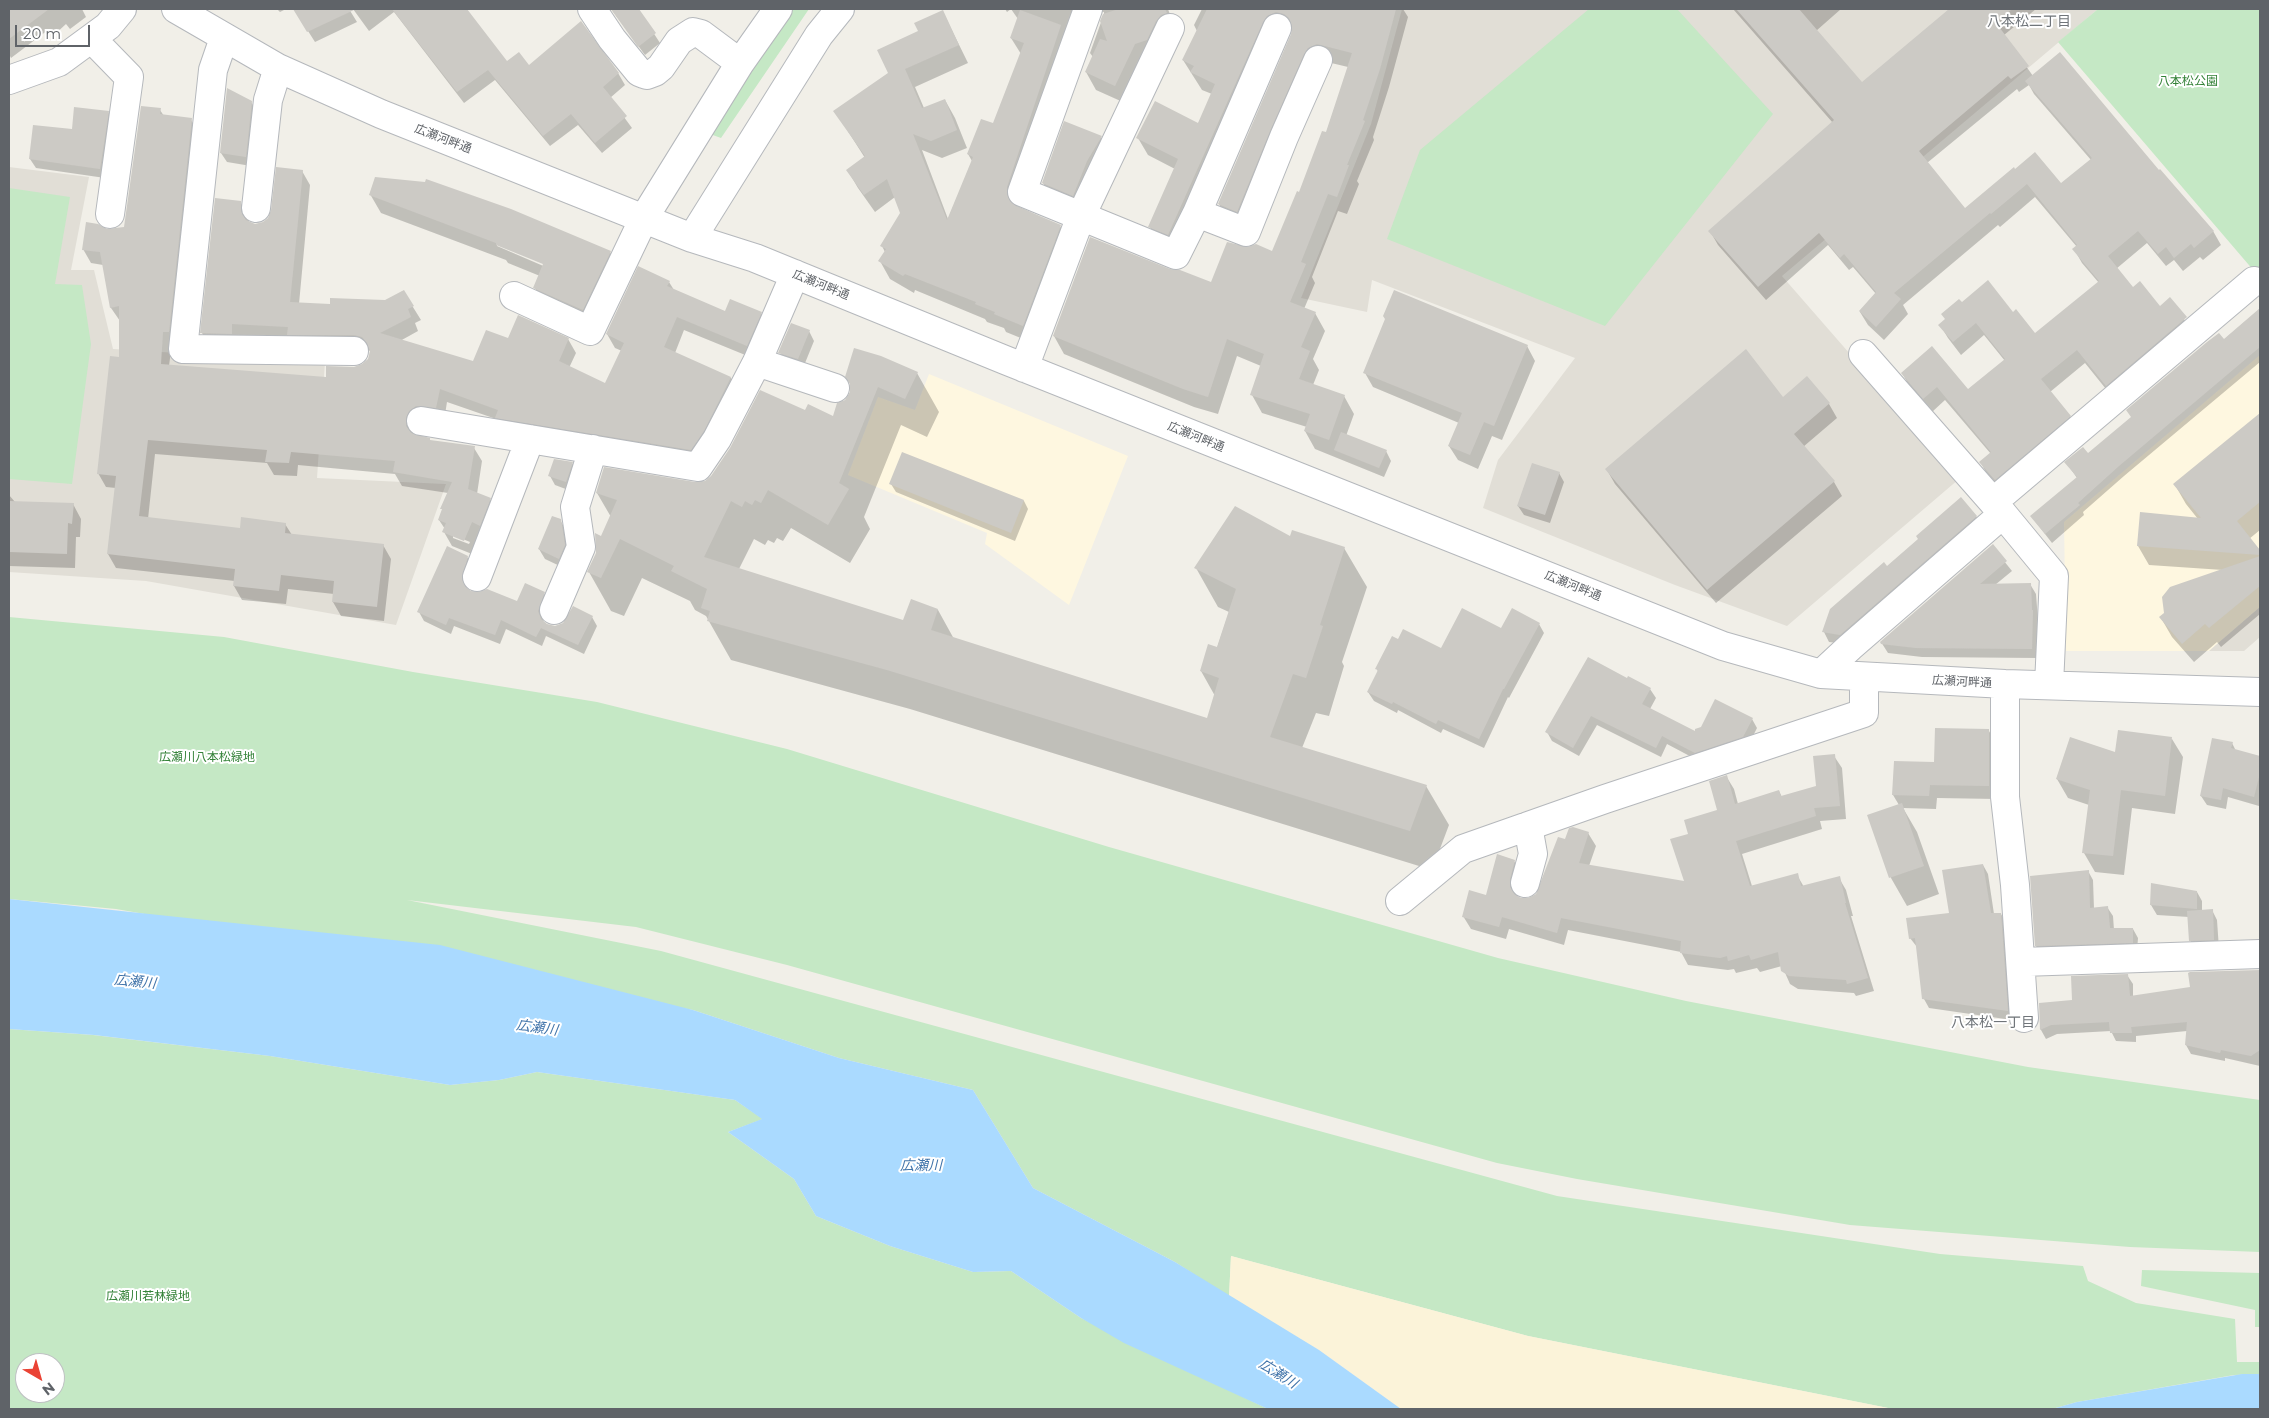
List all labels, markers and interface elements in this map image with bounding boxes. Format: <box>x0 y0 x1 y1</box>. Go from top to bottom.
district label: 八本松二丁目 <box>1987 14 2071 30</box>
scale bar <box>18 15 92 47</box>
text: 20 m <box>23 24 61 43</box>
park label: 八本松公園 <box>2158 74 2218 88</box>
street label: 広瀬河畔通 <box>412 122 474 156</box>
street label: 広瀬河畔通 <box>790 267 852 303</box>
street label: 広瀬河畔通 <box>1165 419 1227 455</box>
street label: 広瀬河畔通 <box>1542 568 1604 604</box>
street label: 広瀬河畔通 <box>1932 673 1992 691</box>
park label: 広瀬川八本松緑地 <box>159 750 255 764</box>
water label: 広瀬川 <box>113 971 157 993</box>
district label: 八本松一丁目 <box>1951 1015 2035 1031</box>
water label: 広瀬川 <box>515 1017 559 1039</box>
water label: 広瀬川 <box>900 1158 942 1174</box>
park label: 広瀬川若林緑地 <box>106 1289 190 1303</box>
north arrow <box>15 1353 65 1403</box>
water label: 広瀬川 <box>1256 1356 1300 1392</box>
text: N <box>39 1378 59 1400</box>

